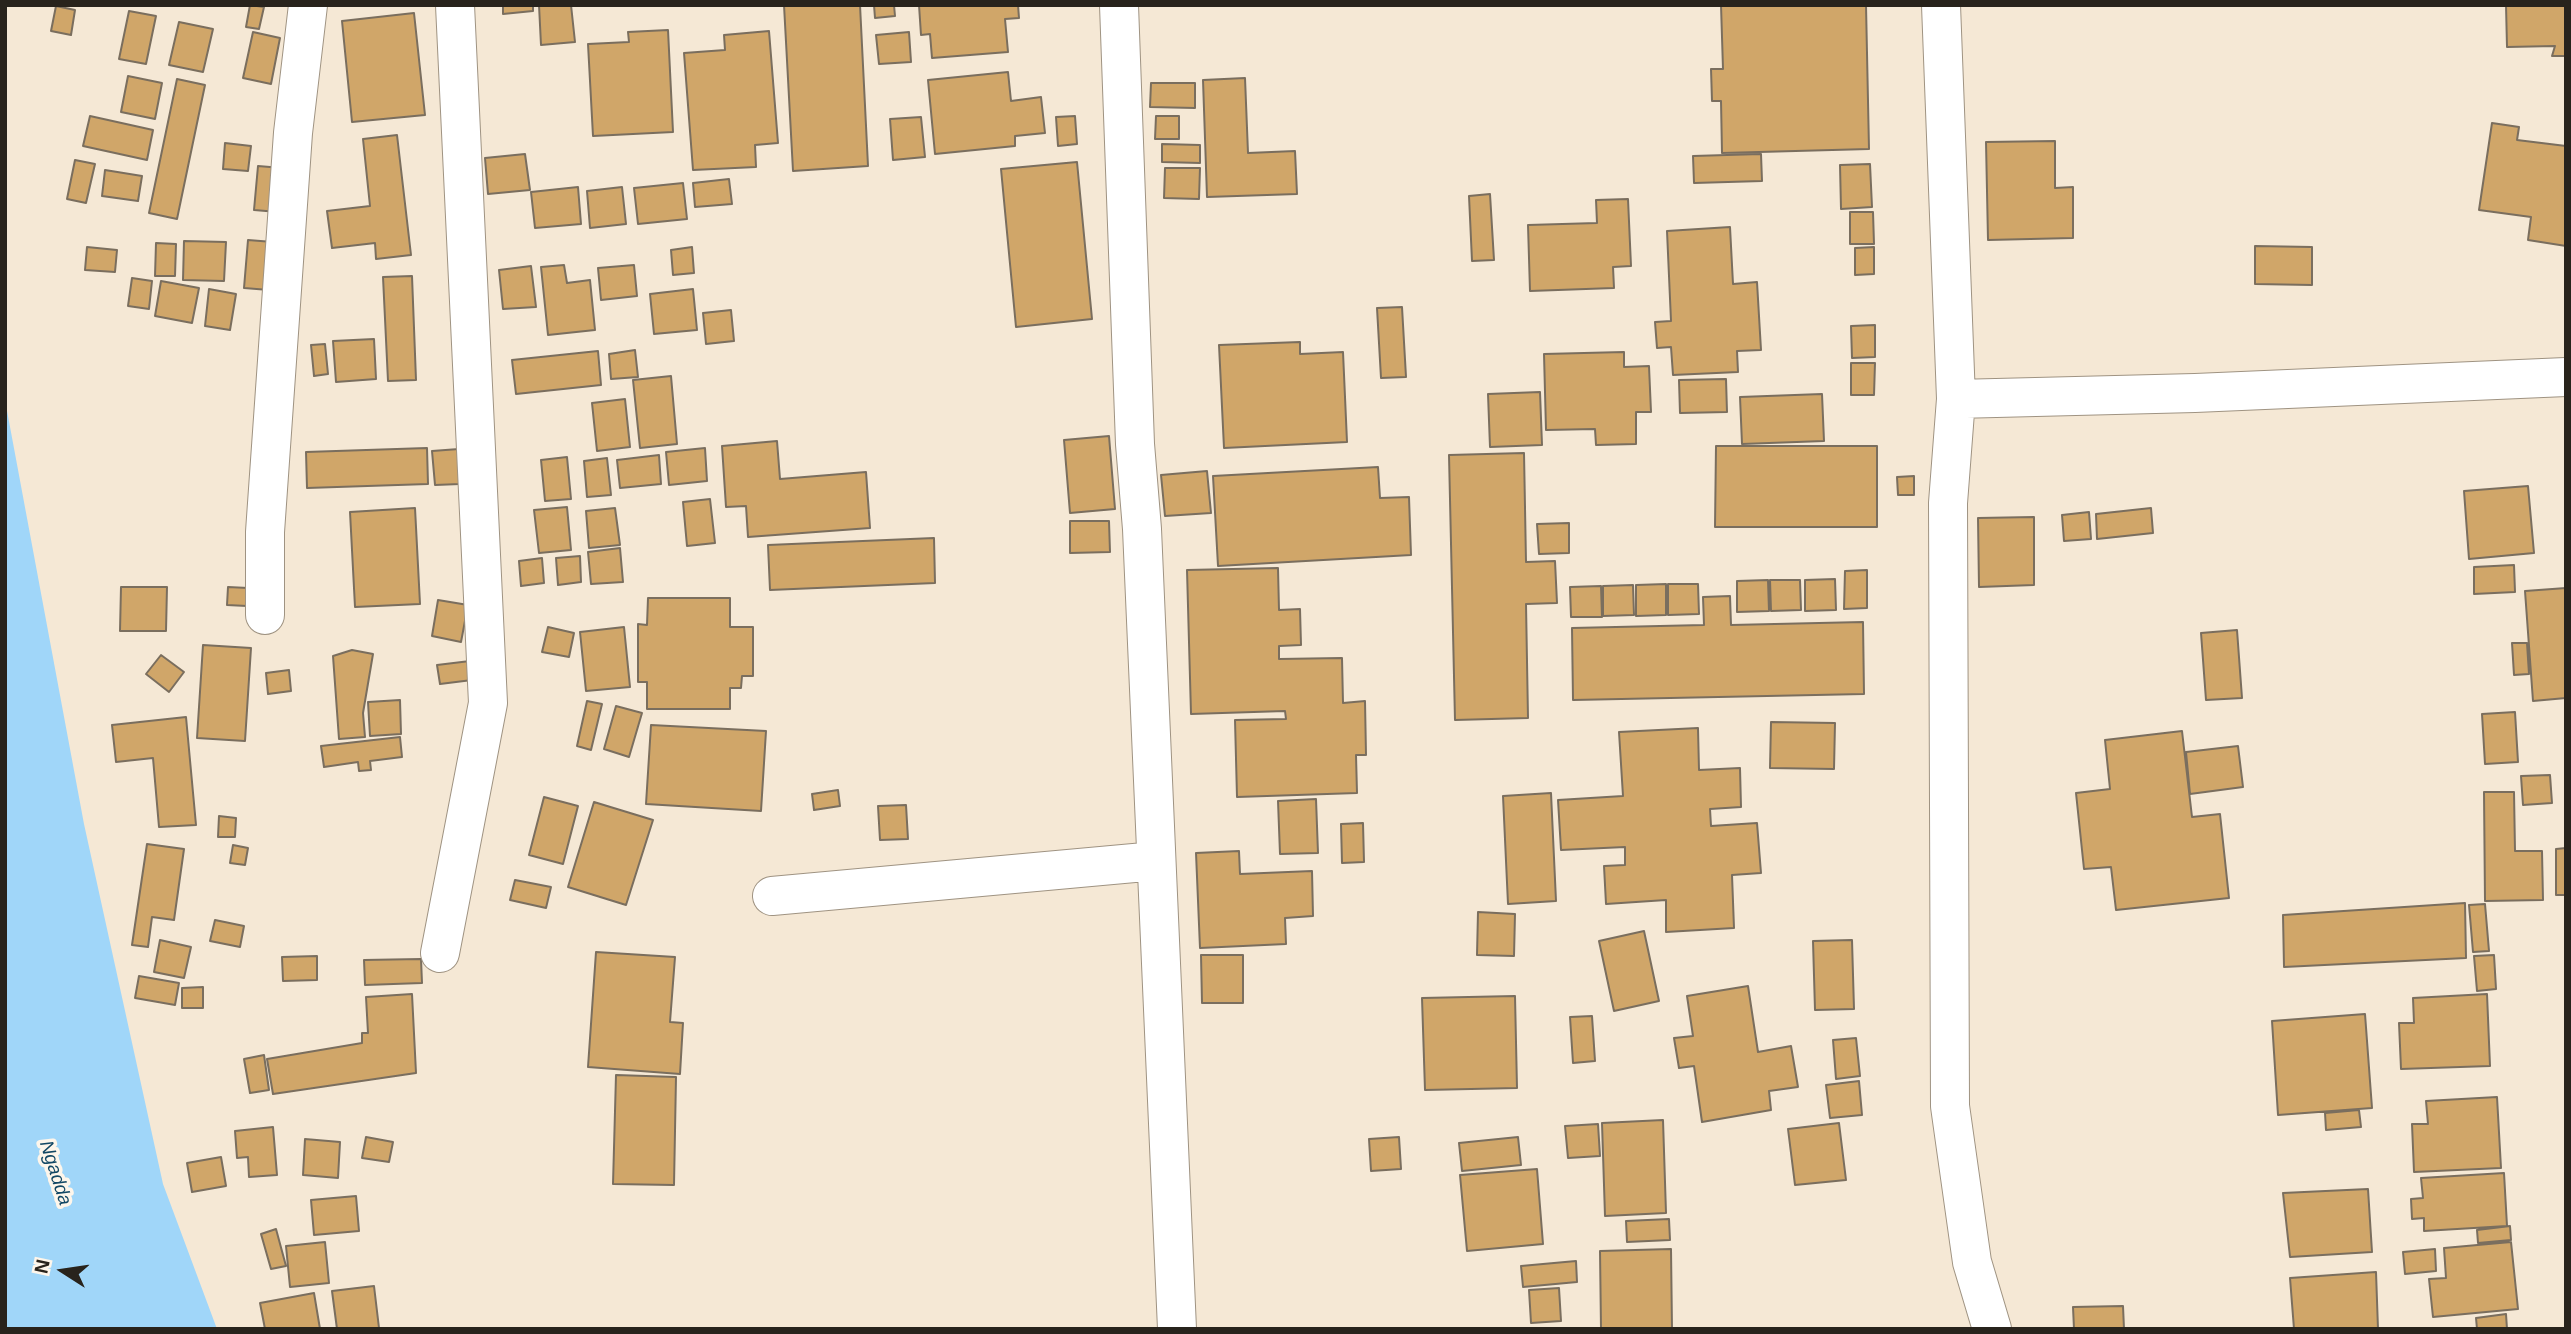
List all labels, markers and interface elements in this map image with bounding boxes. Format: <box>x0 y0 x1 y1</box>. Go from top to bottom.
water label: Ngadda <box>34 1138 76 1208</box>
north arrow <box>28 1236 98 1306</box>
text: N <box>30 1258 54 1275</box>

